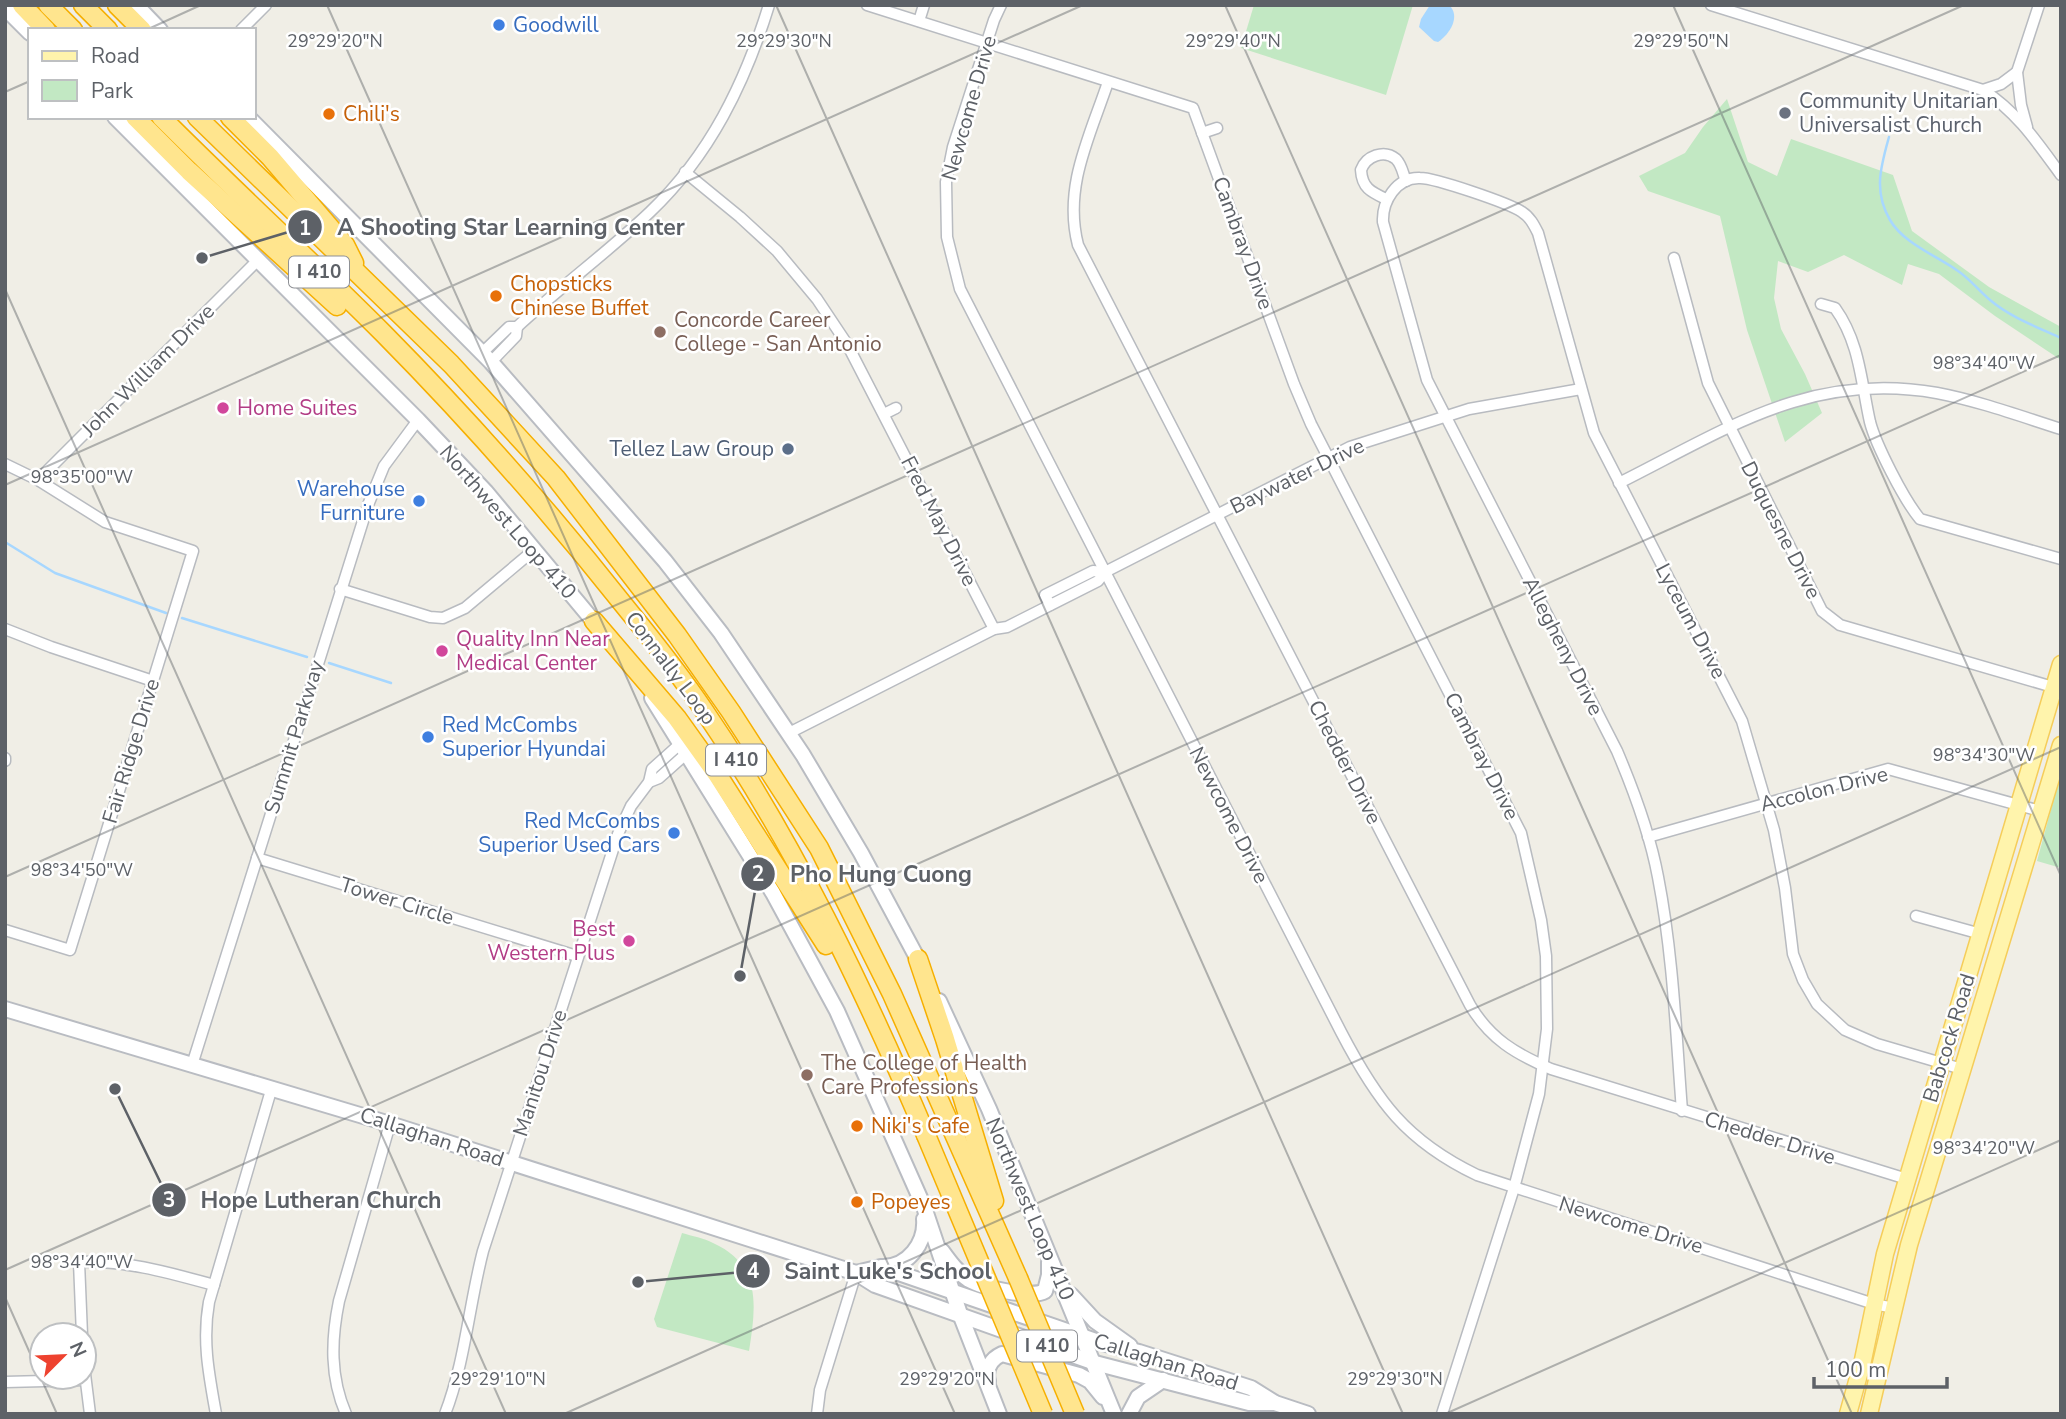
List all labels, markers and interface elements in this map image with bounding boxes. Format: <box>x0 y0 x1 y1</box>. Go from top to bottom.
place label: Goodwill <box>513 11 600 39</box>
marker: Goodwill <box>491 17 507 33</box>
legend <box>28 28 256 119</box>
text: 29°29'20"N <box>287 29 383 53</box>
text: 29°29'30"N <box>736 29 832 53</box>
text: 29°29'40"N <box>1185 29 1281 53</box>
text: 29°29'50"N <box>1633 29 1729 53</box>
street label: Newcome Drive <box>935 32 1003 184</box>
text: Road <box>91 42 140 70</box>
text: Park <box>91 77 133 105</box>
place label: Community Unitarian Universalist Church <box>1799 87 1998 139</box>
place label: Chili's <box>343 100 400 128</box>
marker: Community Unitarian Universalist Church <box>1777 105 1793 121</box>
marker: Chili's <box>321 106 337 122</box>
street label: Cambray Drive <box>1206 173 1280 313</box>
callout: A Shooting Star Learning Center <box>288 205 698 249</box>
text: A Shooting Star Learning Center <box>337 212 685 243</box>
text: 1 <box>299 214 311 242</box>
road number: I 410 <box>289 256 349 288</box>
place label: Chopsticks Chinese Buffet <box>510 270 649 322</box>
marker: Chopsticks Chinese Buffet <box>488 288 504 304</box>
street label: John William Drive <box>75 297 221 443</box>
place label: Concorde Career College - San Antonio <box>674 306 882 358</box>
marker: Concorde Career College - San Antonio <box>652 324 668 340</box>
text: 98°34'40"W <box>1933 351 2035 375</box>
place label: Home Suites <box>237 394 357 422</box>
marker: Home Suites <box>215 400 231 416</box>
street label: Baywater Drive <box>1225 431 1369 521</box>
place label: Tellez Law Group <box>609 435 774 463</box>
street label: Northwest Loop 410 <box>433 439 583 605</box>
marker: Tellez Law Group <box>780 441 796 457</box>
street label: Fred May Drive <box>894 451 984 591</box>
street label: Duquesne Drive <box>1734 456 1828 604</box>
text: 98°35'00"W <box>31 465 133 489</box>
place label: Warehouse Furniture <box>297 475 405 527</box>
marker: Warehouse Furniture <box>411 493 427 509</box>
street label: Lyceum Drive <box>1649 558 1733 684</box>
street label: Allegheny Drive <box>1516 572 1610 720</box>
street label: Connally Loop <box>619 606 723 730</box>
place label: Quality Inn Near Medical Center <box>456 625 610 677</box>
marker: Quality Inn Near Medical Center <box>434 643 450 659</box>
street label: Summit Parkway <box>257 657 331 817</box>
street label: Fair Ridge Drive <box>96 675 166 827</box>
street label: Cambray Drive <box>1438 687 1526 825</box>
street label: Chedder Drive <box>1302 695 1388 829</box>
place label: Red McCombs Superior Hyundai <box>442 711 606 763</box>
marker: Red McCombs Superior Hyundai <box>420 729 436 745</box>
street label: Newcome Drive <box>1183 742 1275 888</box>
text: 98°34'30"W <box>1933 743 2035 767</box>
road number: I 410 <box>706 744 766 776</box>
street label: Accolon Drive <box>1757 760 1891 818</box>
place label: Red McCombs Superior Used Cars <box>478 807 660 859</box>
marker: Red McCombs Superior Used Cars <box>666 825 682 841</box>
callout: Pho Hung Cuong <box>741 852 986 896</box>
text: 98°34'50"W <box>31 858 133 882</box>
text: Pho Hung Cuong <box>790 859 972 890</box>
text: 2 <box>752 860 764 888</box>
street label: Tower Circle <box>337 870 457 932</box>
place label: Best Western Plus <box>487 915 616 967</box>
marker: Best Western Plus <box>621 933 637 949</box>
street label: Babcock Road <box>1916 970 1982 1106</box>
street label: Manitou Drive <box>506 1006 574 1140</box>
place label: The College of Health Care Professions <box>821 1049 1027 1101</box>
marker: The College of Health Care Professions <box>799 1067 815 1083</box>
street label: Callaghan Road <box>356 1101 508 1173</box>
street label: Chedder Drive <box>1701 1105 1839 1171</box>
place label: Niki's Cafe <box>871 1112 970 1140</box>
street label: Northwest Loop 410 <box>979 1113 1081 1305</box>
marker: Niki's Cafe <box>849 1118 865 1134</box>
text: 98°34'20"W <box>1933 1136 2035 1160</box>
callout: Hope Lutheran Church <box>151 1178 455 1222</box>
text: Hope Lutheran Church <box>201 1185 441 1216</box>
text: 3 <box>163 1186 175 1214</box>
place label: Popeyes <box>871 1188 951 1216</box>
street label: Newcome Drive <box>1555 1190 1707 1260</box>
marker: Popeyes <box>849 1194 865 1210</box>
callout: Saint Luke's School <box>735 1249 1006 1293</box>
text: 98°34'40"W <box>31 1250 133 1274</box>
text: Saint Luke's School <box>784 1256 993 1287</box>
text: 4 <box>747 1257 760 1285</box>
north arrow <box>28 1321 98 1391</box>
street label: Callaghan Road <box>1090 1327 1242 1397</box>
road number: I 410 <box>1017 1330 1077 1362</box>
text: N <box>63 1338 92 1361</box>
scale bar <box>1814 1346 1947 1390</box>
text: 100 m <box>1825 1356 1886 1384</box>
text: 29°29'10"N <box>450 1367 546 1391</box>
text: 29°29'20"N <box>899 1367 995 1391</box>
text: 29°29'30"N <box>1347 1367 1443 1391</box>

